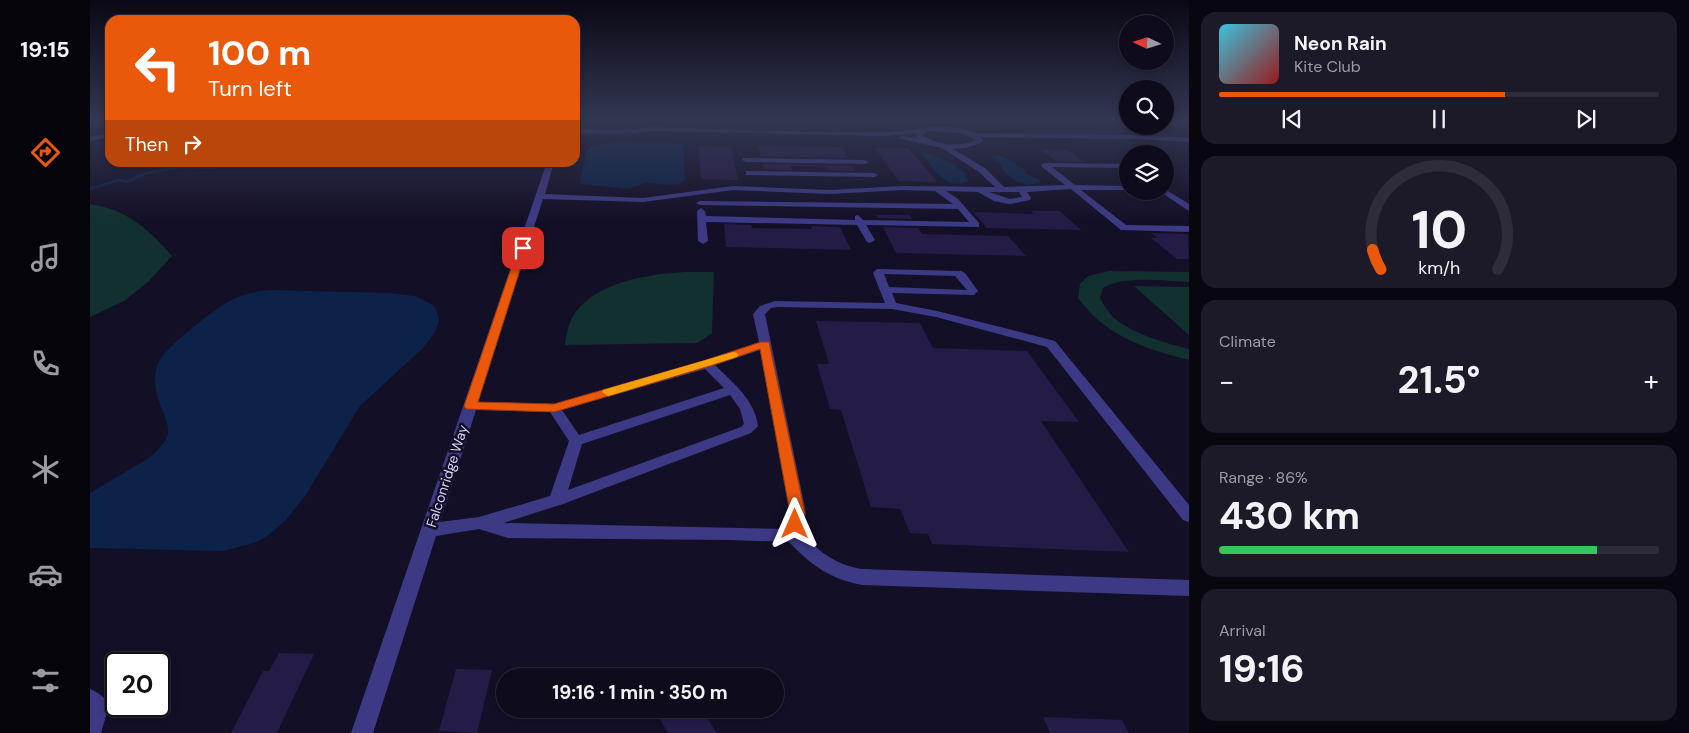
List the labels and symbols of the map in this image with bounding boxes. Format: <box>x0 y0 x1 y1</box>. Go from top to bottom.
north arrow <box>1119 15 1174 70</box>
pin <box>502 227 544 269</box>
street label: Falconridge Way <box>422 422 472 530</box>
position arrow <box>768 497 820 549</box>
speed limit sign: 20 <box>105 652 170 717</box>

